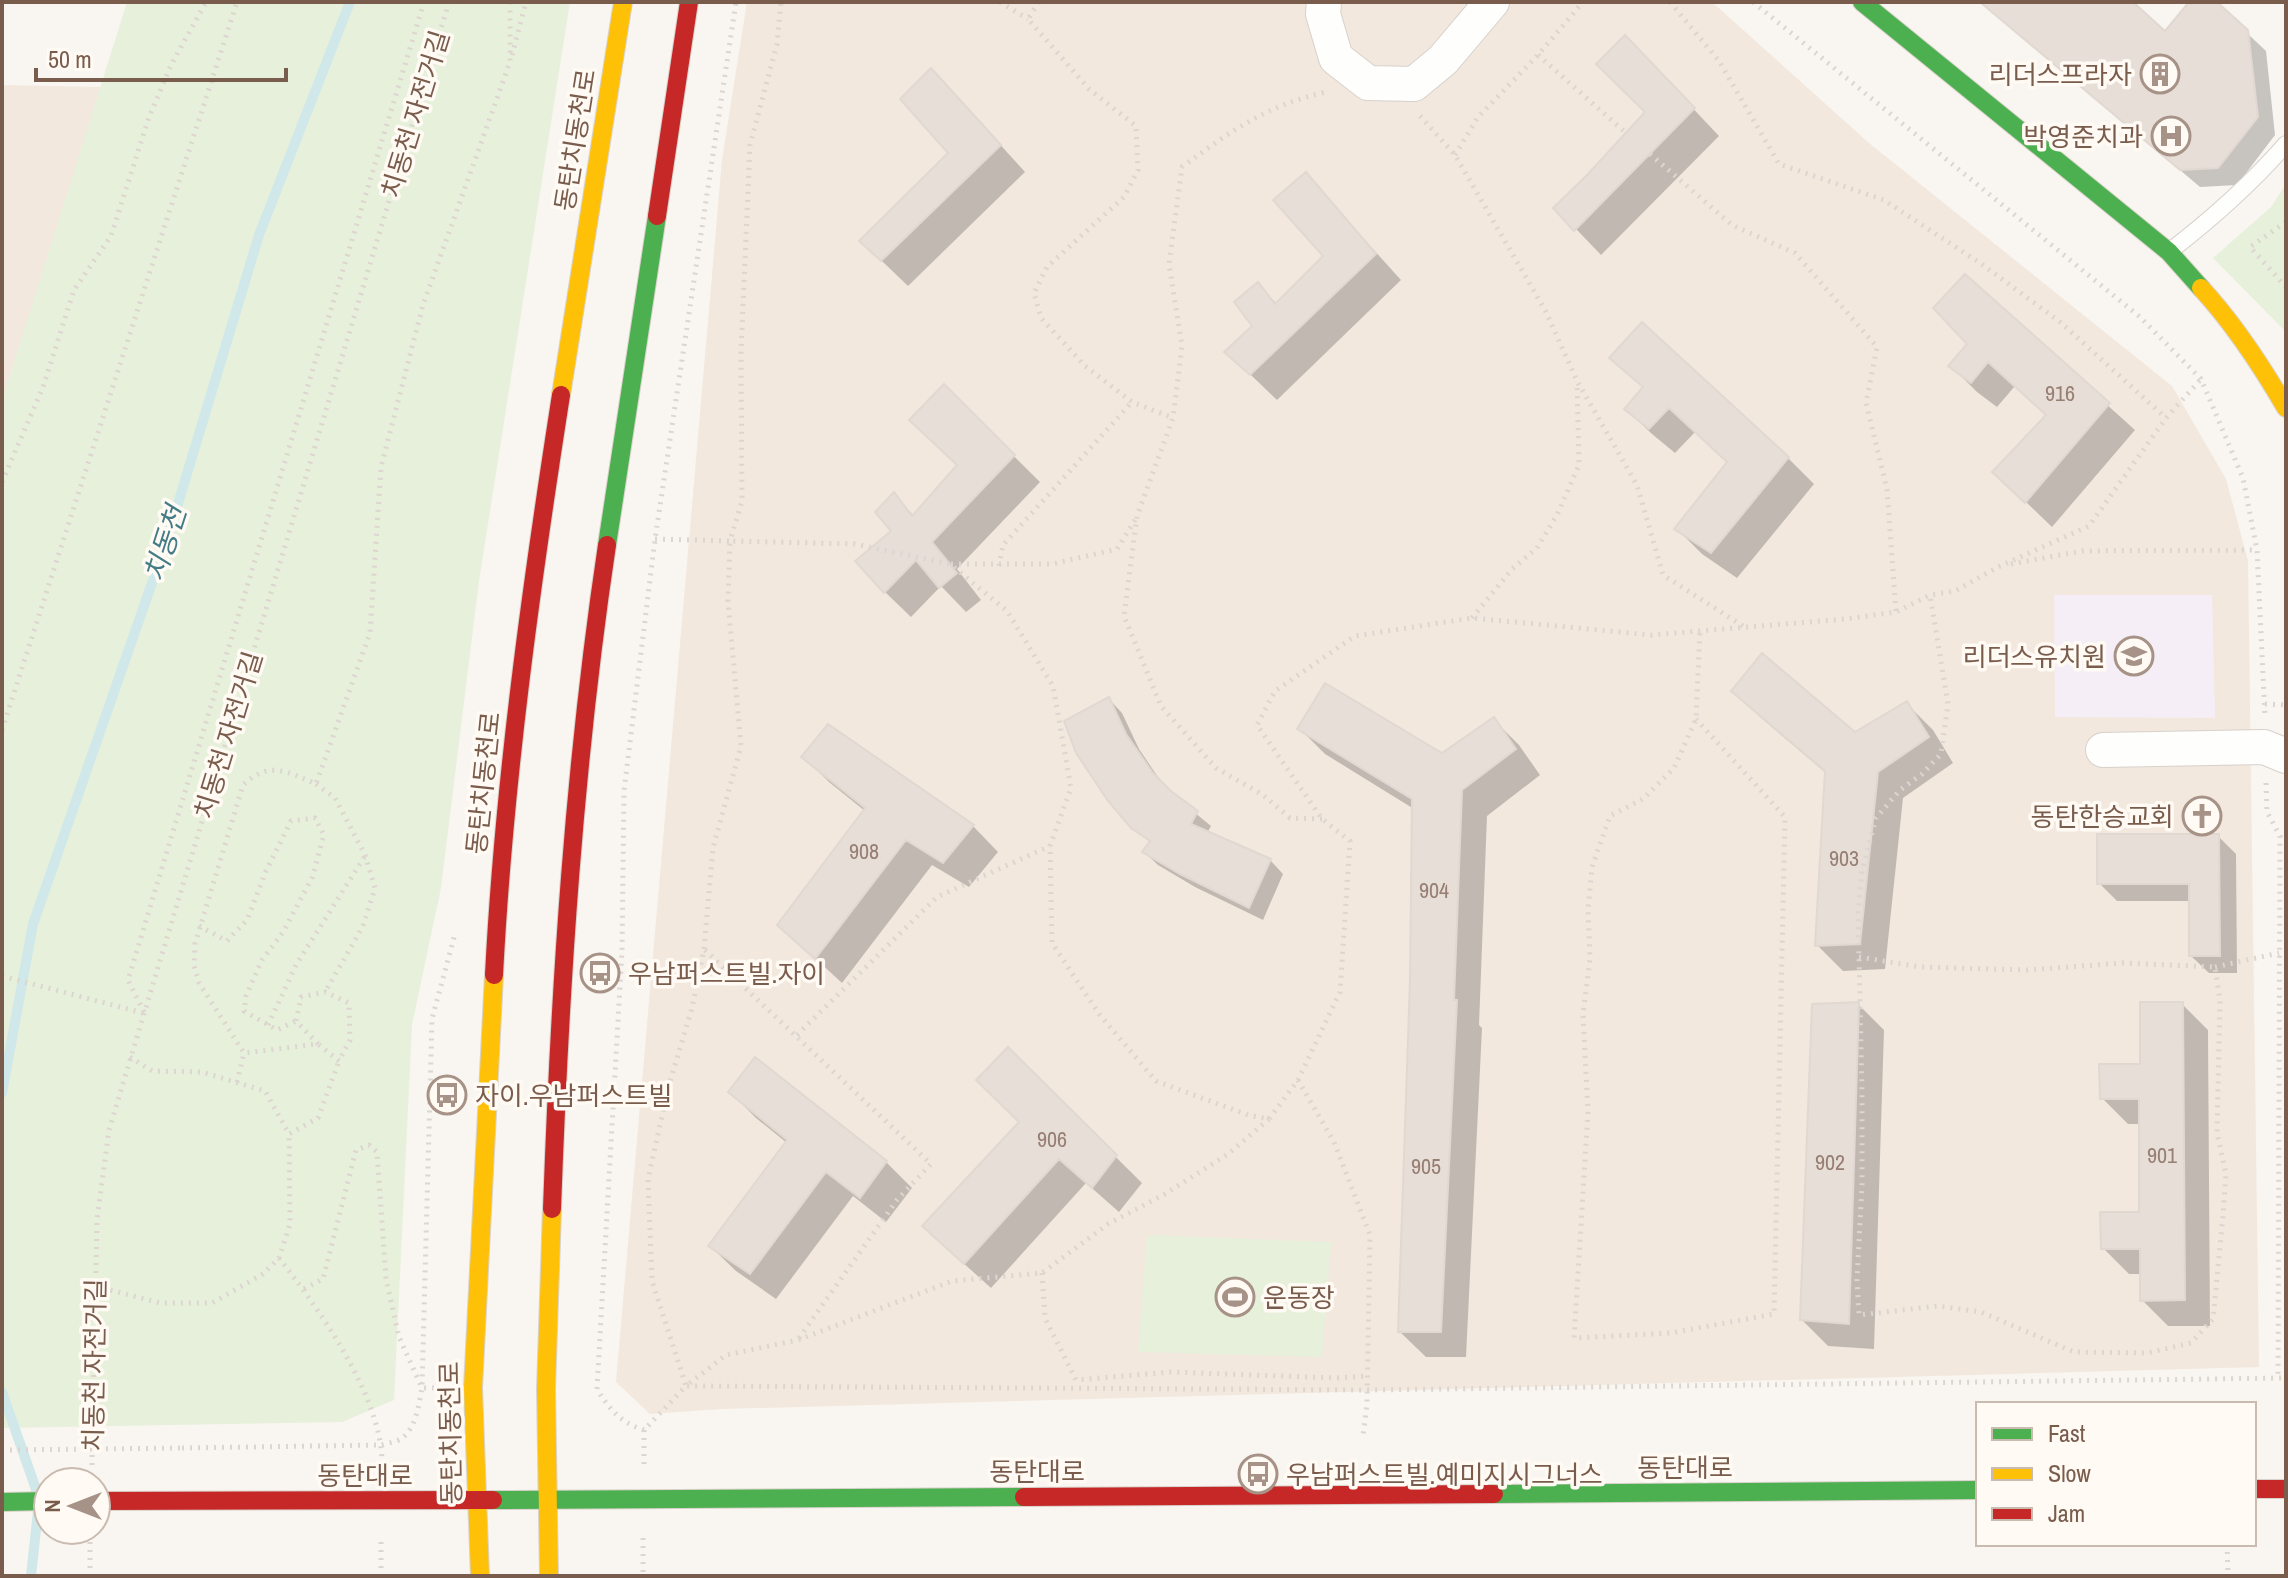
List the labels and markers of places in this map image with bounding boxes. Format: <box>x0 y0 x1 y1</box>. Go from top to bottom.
building icon: 리더스프라자 <box>2139 53 2181 95</box>
place label: 리더스프라자 <box>1988 57 2132 92</box>
hospital icon: 박영준치과 <box>2150 115 2192 157</box>
place label: 박영준치과 <box>2023 119 2143 154</box>
school or university icon: 리더스유치원 <box>2113 635 2155 677</box>
place label: 리더스유치원 <box>1962 639 2106 674</box>
church icon: 동탄한승교회 <box>2181 795 2223 837</box>
place label: 동탄한승교회 <box>2030 799 2174 834</box>
bus stop icon: 우남퍼스트빌.자이 <box>579 952 621 994</box>
place label: 우남퍼스트빌.자이 <box>628 956 825 991</box>
bus stop icon: 자이.우남퍼스트빌 <box>426 1074 468 1116</box>
place label: 자이.우남퍼스트빌 <box>475 1078 672 1113</box>
sports icon: 운동장 <box>1214 1276 1256 1318</box>
place label: 운동장 <box>1263 1280 1335 1315</box>
bus stop icon: 우남퍼스트빌.예미지시그너스 <box>1237 1453 1279 1495</box>
place label: 우남퍼스트빌.예미지시그너스 <box>1286 1457 1603 1492</box>

